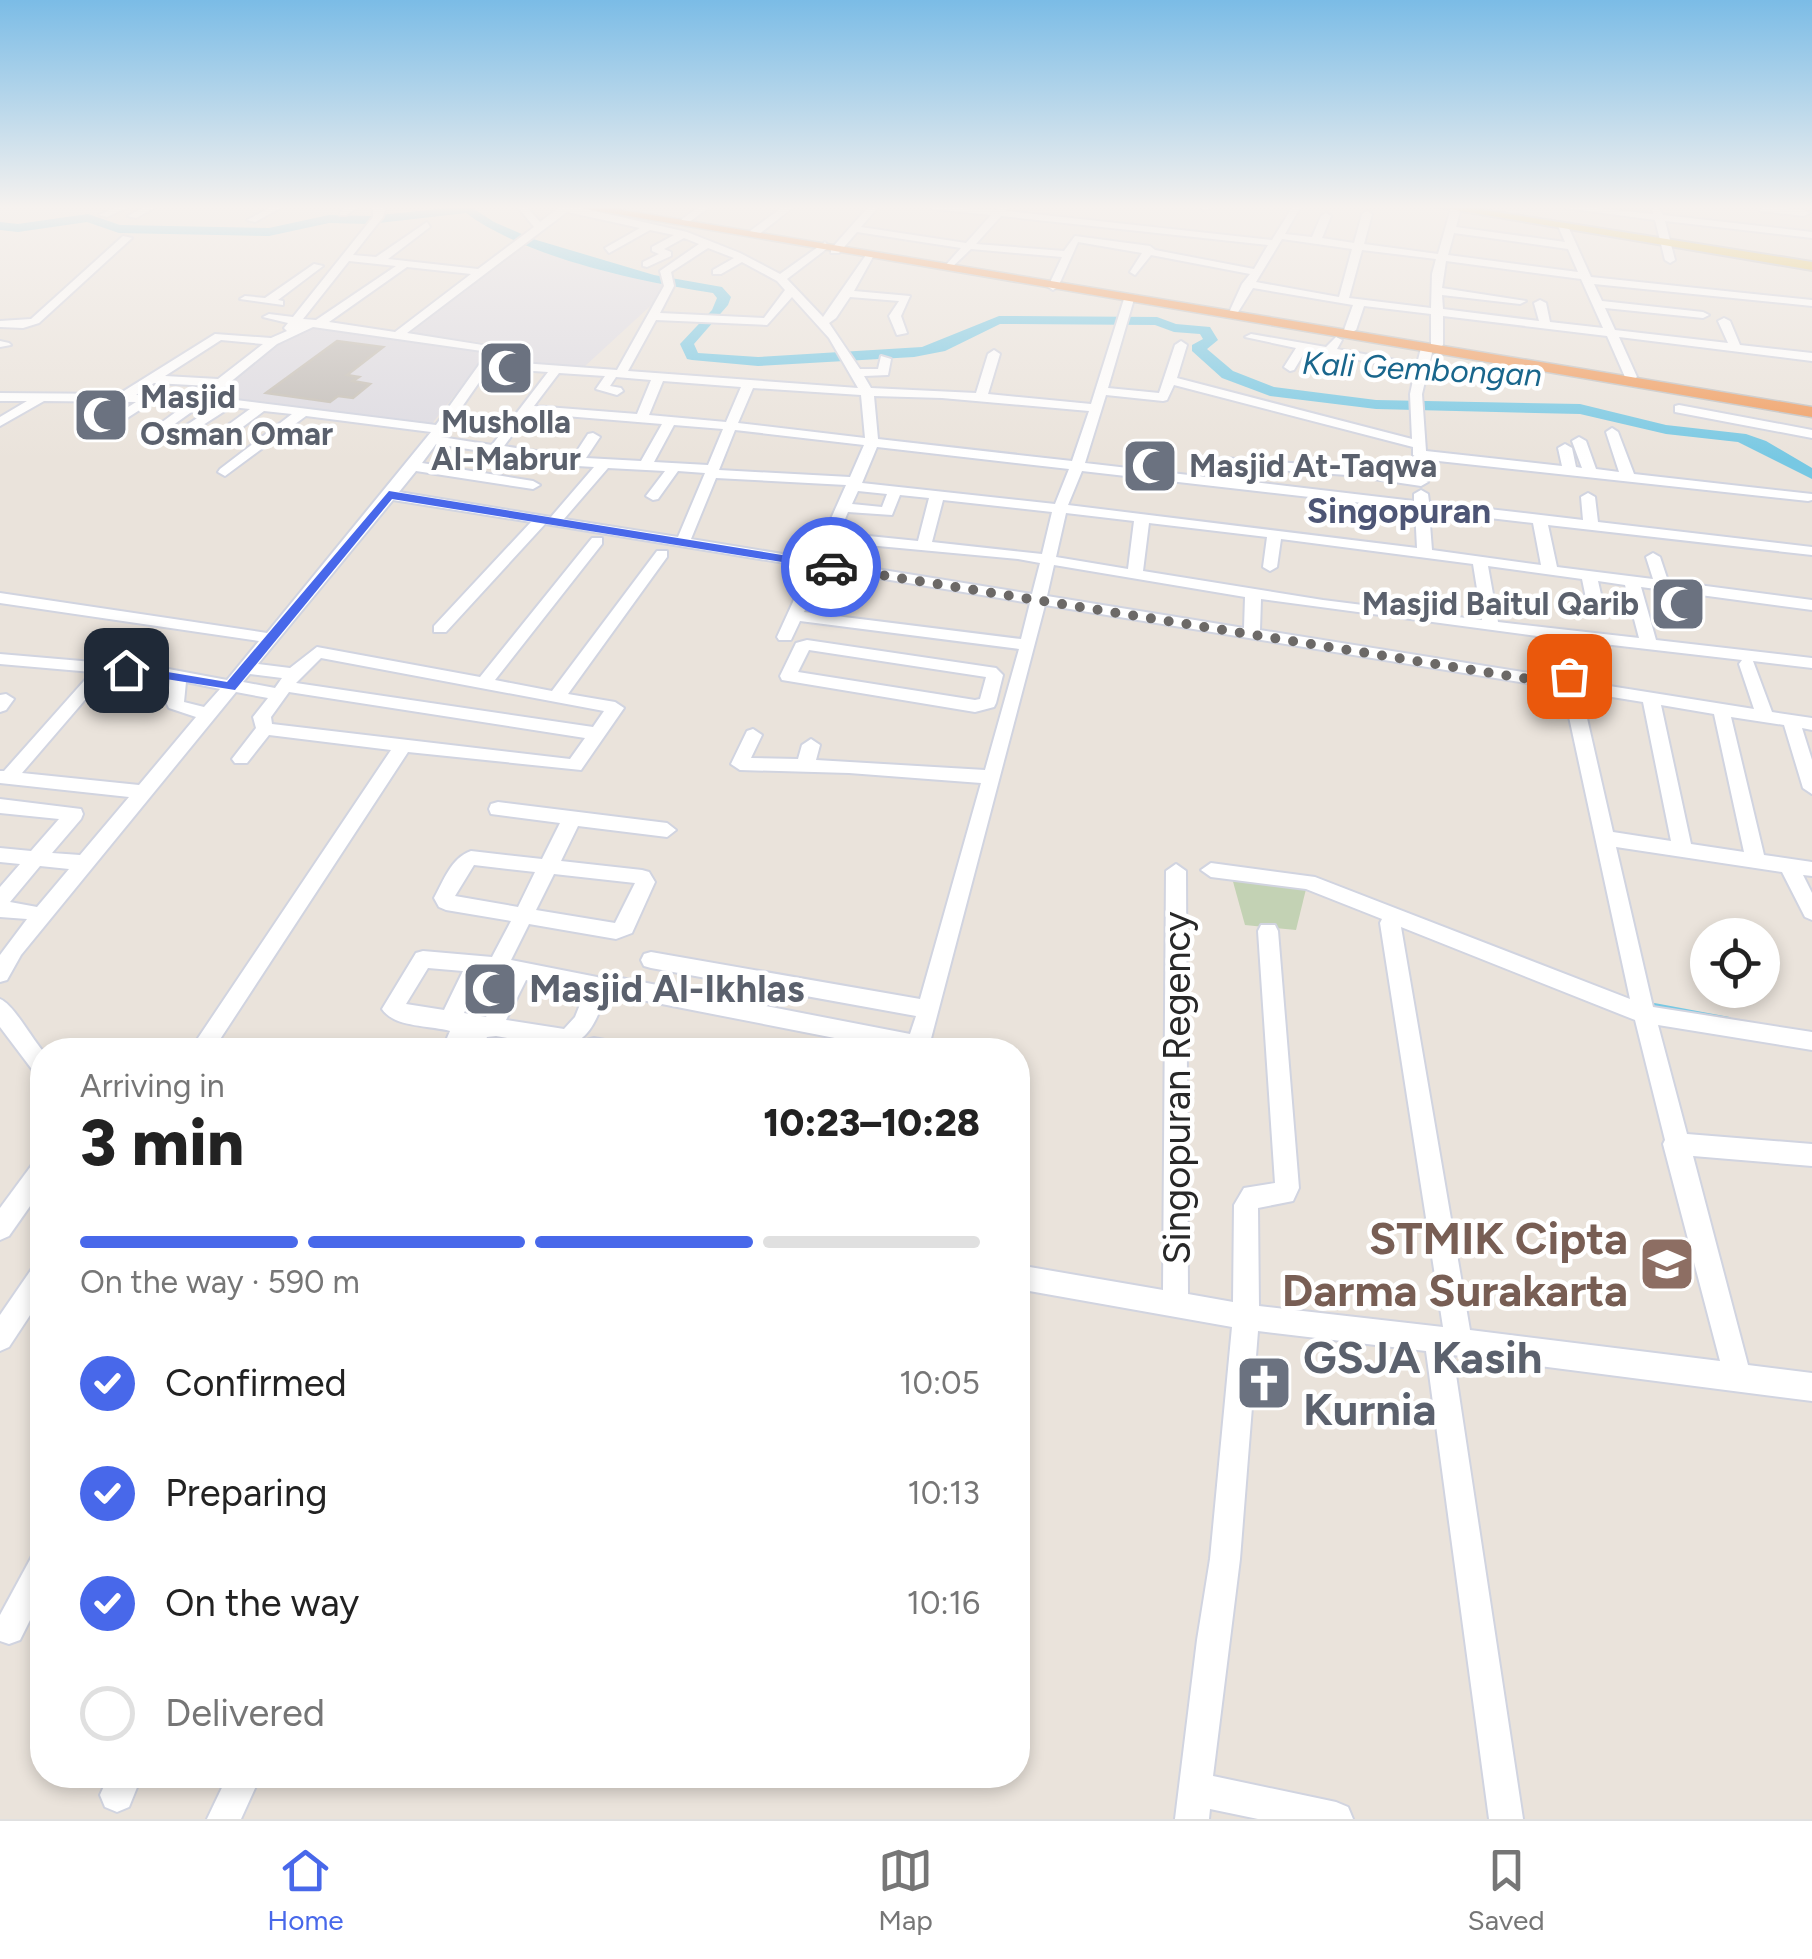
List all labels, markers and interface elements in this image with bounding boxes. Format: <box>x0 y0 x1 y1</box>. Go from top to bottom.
mosque icon: Musholla Al-Mabrur <box>476 338 536 398</box>
water label: Kali Gembongan <box>1301 344 1543 394</box>
place label: Masjid Osman Omar <box>140 378 333 453</box>
mosque icon: Masjid Osman Omar <box>71 385 131 445</box>
place label: Musholla Al-Mabrur <box>431 403 581 478</box>
mosque icon: Masjid At-Taqwa <box>1120 436 1180 496</box>
place label: Masjid At-Taqwa <box>1189 447 1437 485</box>
district label: Singopuran <box>1307 490 1491 532</box>
courier <box>781 517 881 617</box>
icon: car <box>804 540 859 595</box>
mosque icon: Masjid Baitul Qarib <box>1648 574 1708 634</box>
place label: Masjid Baitul Qarib <box>1362 585 1639 623</box>
pin <box>84 628 169 713</box>
pin <box>1527 634 1612 719</box>
icon: home <box>99 643 154 698</box>
icon: bag <box>1542 649 1597 704</box>
street label: Singopuran Regency <box>1154 911 1200 1265</box>
map controls <box>1690 918 1780 1008</box>
button: locate <box>1690 918 1780 1008</box>
mosque icon: Masjid Al-Ikhlas <box>460 959 520 1019</box>
place label: Masjid Al-Ikhlas <box>529 966 805 1012</box>
text: Arriving in <box>80 1067 225 1105</box>
text: 10:23–10:28 <box>763 1100 980 1146</box>
text: 3 min <box>80 1103 244 1181</box>
place label: STMIK Cipta Darma Surakarta <box>1282 1211 1628 1317</box>
school or university icon: STMIK Cipta Darma Surakarta <box>1637 1234 1697 1294</box>
text: On the way · 590 m <box>80 1263 360 1301</box>
place label: GSJA Kasih Kurnia <box>1303 1330 1542 1436</box>
church icon: GSJA Kasih Kurnia <box>1234 1353 1294 1413</box>
icon: check <box>80 1356 135 1411</box>
text: Confirmed <box>165 1360 347 1406</box>
text: 10:05 <box>899 1364 980 1402</box>
icon: check <box>80 1466 135 1521</box>
text: Preparing <box>165 1470 327 1516</box>
text: 10:13 <box>908 1474 980 1512</box>
icon: check <box>80 1576 135 1631</box>
text: On the way <box>165 1580 359 1626</box>
text: 10:16 <box>907 1584 980 1622</box>
text: Delivered <box>165 1690 325 1736</box>
tab: Home <box>267 1843 344 1937</box>
tab: Map <box>878 1843 933 1937</box>
tab: Saved <box>1468 1843 1545 1937</box>

